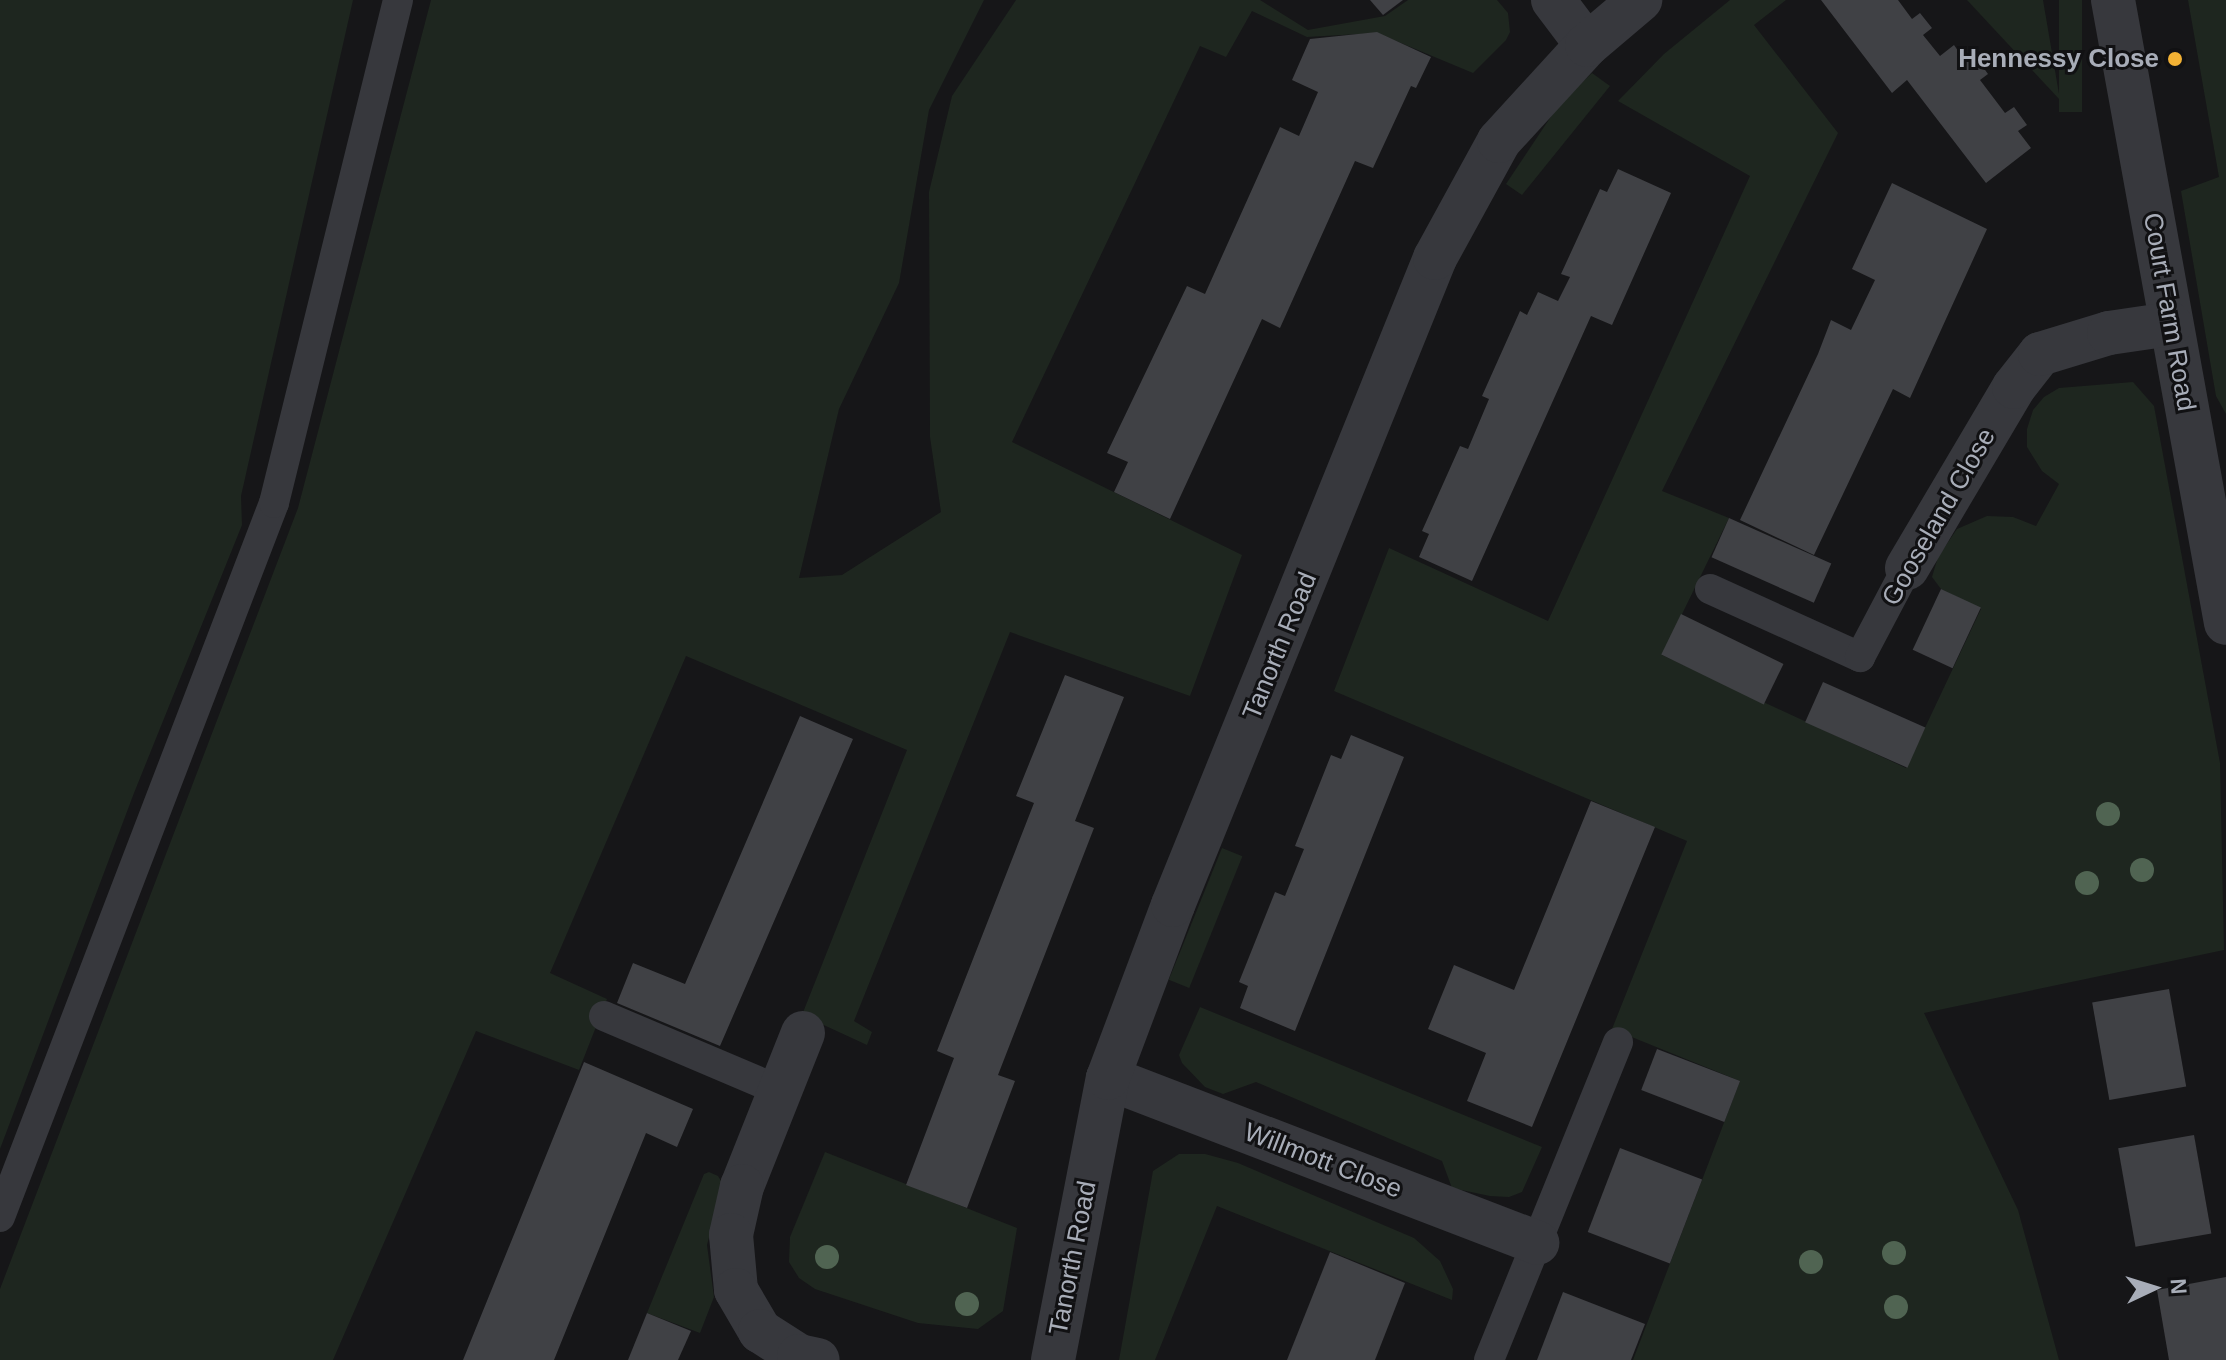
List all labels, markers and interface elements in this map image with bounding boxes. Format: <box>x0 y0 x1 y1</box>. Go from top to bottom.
place label: Hennessy Close <box>1958 43 2159 75</box>
marker: Hennessy Close <box>2166 50 2184 68</box>
street label: Court Farm Road <box>2136 210 2202 414</box>
street label: Gooseland Close <box>1876 423 2002 611</box>
street label: Tanorth Road <box>1236 568 1324 724</box>
street label: Willmott Close <box>1240 1117 1406 1205</box>
street label: Tanorth Road <box>1043 1178 1103 1338</box>
north arrow <box>2114 1248 2194 1328</box>
text: N <box>2165 1277 2191 1295</box>

